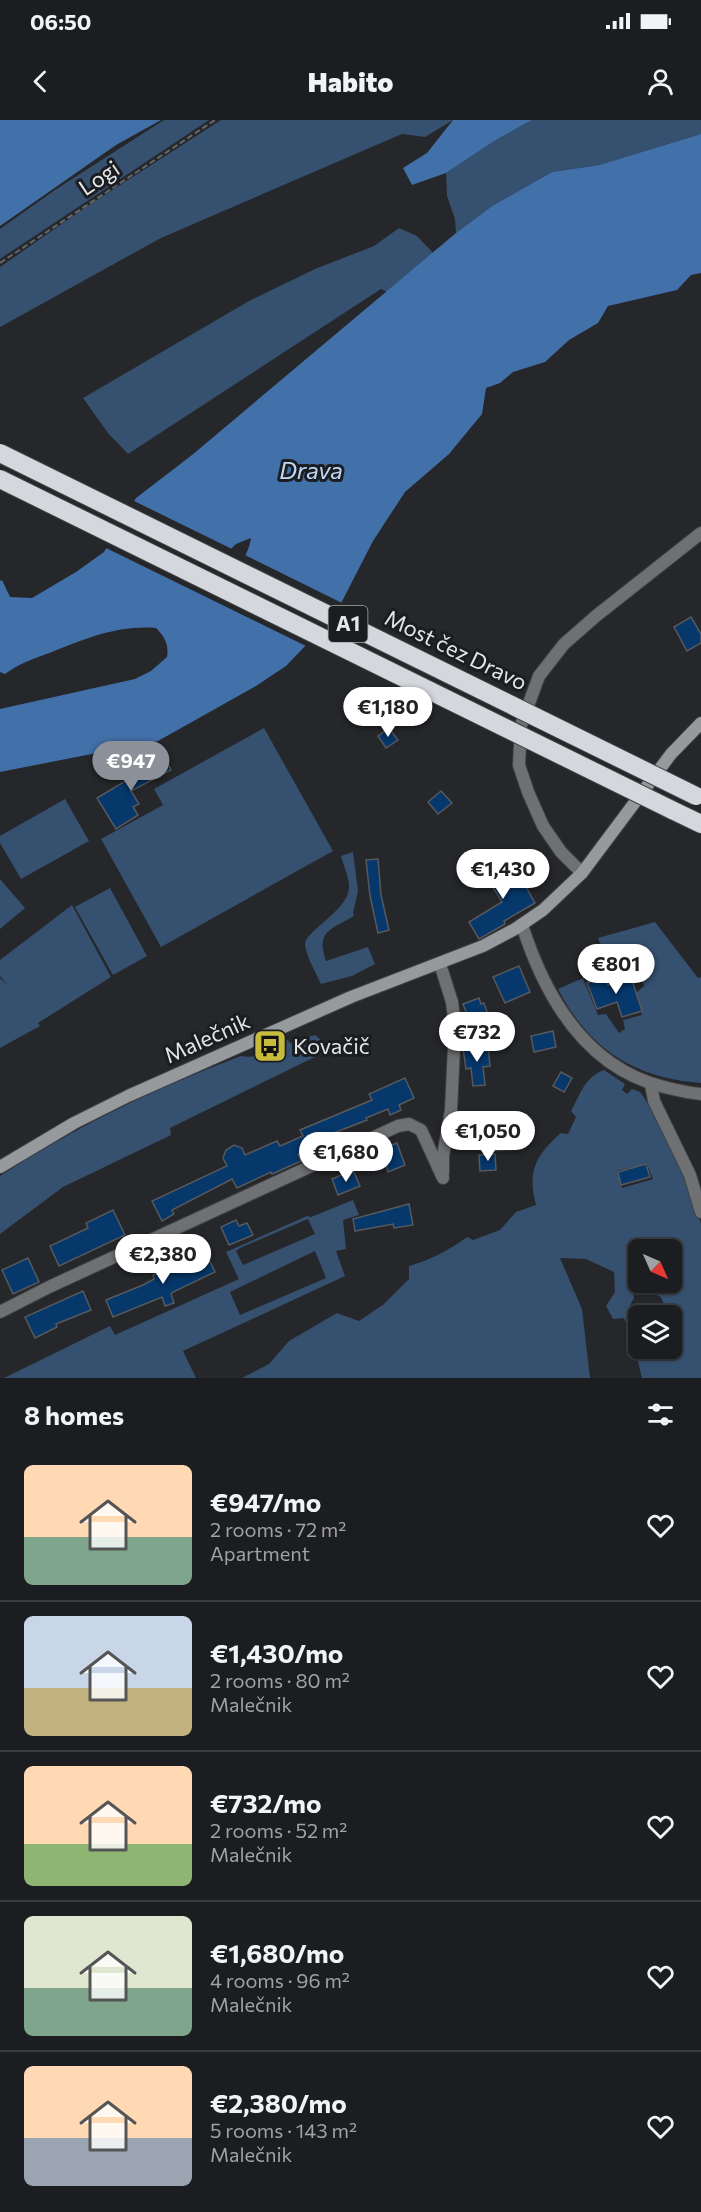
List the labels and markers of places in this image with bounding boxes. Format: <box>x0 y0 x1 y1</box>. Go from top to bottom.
pin: €1,180 <box>339 687 437 738</box>
pin: €947 <box>95 741 167 792</box>
pin: €1,430 <box>454 849 552 900</box>
pin: €801 <box>580 944 652 995</box>
pin: €732 <box>441 1012 513 1063</box>
bus stop icon: Kovačič <box>252 1028 288 1064</box>
place label: Kovačič <box>293 1032 370 1059</box>
pin: €1,050 <box>439 1111 537 1162</box>
pin: €1,680 <box>297 1132 395 1183</box>
pin: €2,380 <box>114 1234 212 1285</box>

